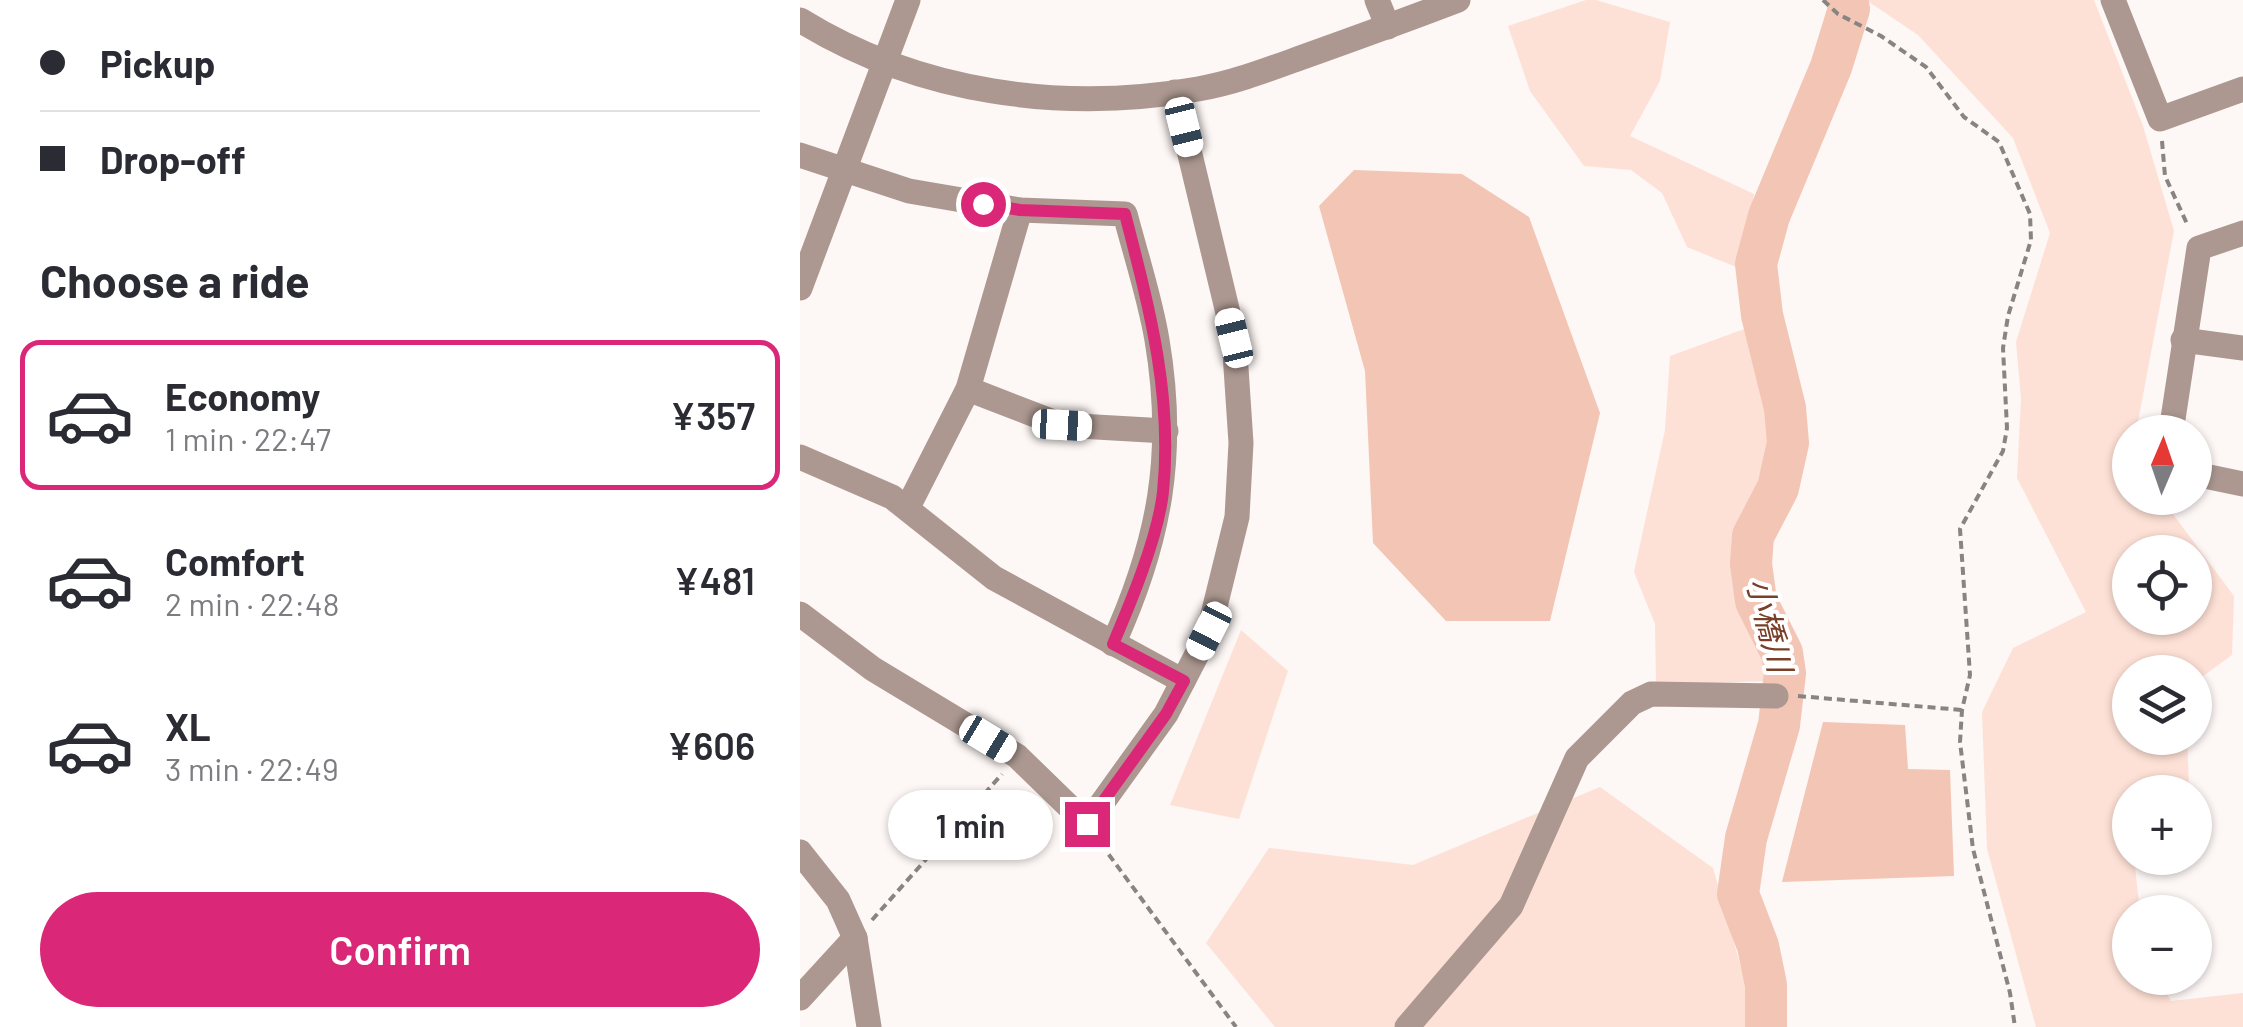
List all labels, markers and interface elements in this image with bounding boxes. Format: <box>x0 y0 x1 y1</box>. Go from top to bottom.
text: Pickup <box>100 40 215 86</box>
car <box>1162 94 1206 160</box>
text: Drop-off <box>100 136 246 182</box>
route start <box>961 182 1006 227</box>
text: Choose a ride <box>40 253 310 307</box>
car <box>1212 305 1256 371</box>
icon: car <box>45 370 135 460</box>
text: Economy <box>165 373 320 419</box>
text: ¥357 <box>670 392 755 438</box>
car <box>1031 408 1093 442</box>
north arrow <box>2112 415 2212 515</box>
map controls <box>2112 415 2212 995</box>
text: 1 min · 22:47 <box>165 419 331 457</box>
icon: car <box>45 535 135 625</box>
button: locate <box>2112 535 2212 635</box>
text: Comfort <box>165 538 305 584</box>
text: ¥481 <box>674 557 755 603</box>
water label: 小橋川 <box>1741 573 1802 679</box>
text: 2 min · 22:48 <box>165 584 339 622</box>
car <box>1182 597 1236 665</box>
button: layers <box>2112 655 2212 755</box>
icon: car <box>45 700 135 790</box>
text: XL <box>165 703 211 749</box>
car <box>955 711 1021 767</box>
text: ¥606 <box>667 722 755 768</box>
text: 3 min · 22:49 <box>165 749 339 787</box>
button: + <box>2112 775 2212 875</box>
callout: 1 min <box>887 789 1052 859</box>
route end <box>1065 802 1110 847</box>
text: 1 min <box>936 806 1005 844</box>
button: Confirm <box>40 892 760 1007</box>
button: − <box>2112 895 2212 995</box>

